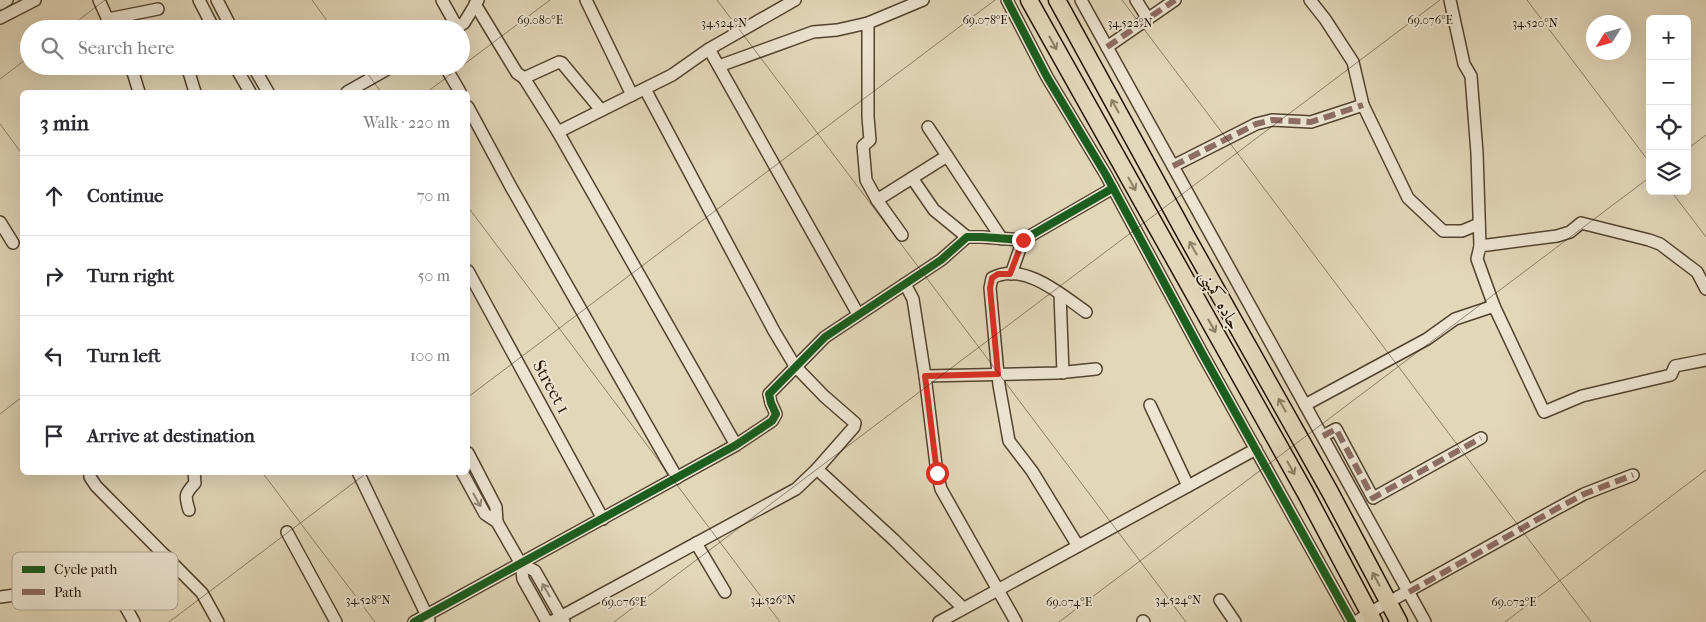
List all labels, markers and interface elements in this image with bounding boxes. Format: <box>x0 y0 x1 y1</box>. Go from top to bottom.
text: 69.080°E <box>517 13 563 27</box>
text: 69.078°E <box>962 13 1008 27</box>
text: 69.076°E <box>1407 13 1453 27</box>
north arrow <box>1586 15 1631 60</box>
map controls <box>1646 15 1691 195</box>
button: + <box>1646 15 1691 60</box>
text: 34.524°N <box>701 16 747 30</box>
text: 34.522°N <box>1107 16 1153 30</box>
text: 34.520°N <box>1512 16 1558 30</box>
search box <box>20 20 470 75</box>
icon: search <box>38 34 66 62</box>
one-way arrow <box>1048 35 1058 49</box>
text: Search here <box>78 37 174 59</box>
button: − <box>1646 60 1691 105</box>
one-way arrow <box>1110 99 1119 114</box>
button: locate <box>1646 105 1691 150</box>
text: 3 min <box>40 111 89 135</box>
text: Walk · 220 m <box>363 113 450 132</box>
button: layers <box>1646 150 1691 195</box>
one-way arrow <box>1127 177 1137 192</box>
icon: ahead <box>40 182 68 210</box>
text: Continue <box>87 185 163 207</box>
text: 70 m <box>417 186 450 205</box>
route end <box>1012 229 1035 252</box>
one-way arrow <box>1188 242 1198 256</box>
icon: right <box>40 262 68 290</box>
text: Turn right <box>87 265 174 287</box>
text: 50 m <box>418 266 450 285</box>
street label: جاده کمپنی <box>1193 267 1245 334</box>
one-way arrow <box>1207 318 1217 333</box>
icon: left <box>40 342 68 370</box>
text: Turn left <box>87 345 161 367</box>
text: 100 m <box>410 346 450 365</box>
street label: Street 1 <box>528 357 574 417</box>
one-way arrow <box>1276 399 1286 413</box>
icon: arrive <box>40 422 68 450</box>
text: Arrive at destination <box>87 425 255 447</box>
one-way arrow <box>1286 460 1296 475</box>
route start <box>926 462 949 485</box>
one-way arrow <box>473 492 483 506</box>
legend <box>12 552 178 610</box>
text: Cycle path <box>54 561 118 578</box>
one-way arrow <box>1370 572 1380 587</box>
one-way arrow <box>540 583 550 597</box>
text: Path <box>54 584 82 601</box>
text: 34.528°N <box>345 593 391 607</box>
text: 34.526°N <box>750 593 796 607</box>
text: 34.524°N <box>1155 593 1201 607</box>
text: 69.076°E <box>601 595 647 609</box>
text: 69.074°E <box>1046 595 1092 609</box>
text: 69.072°E <box>1491 595 1537 609</box>

